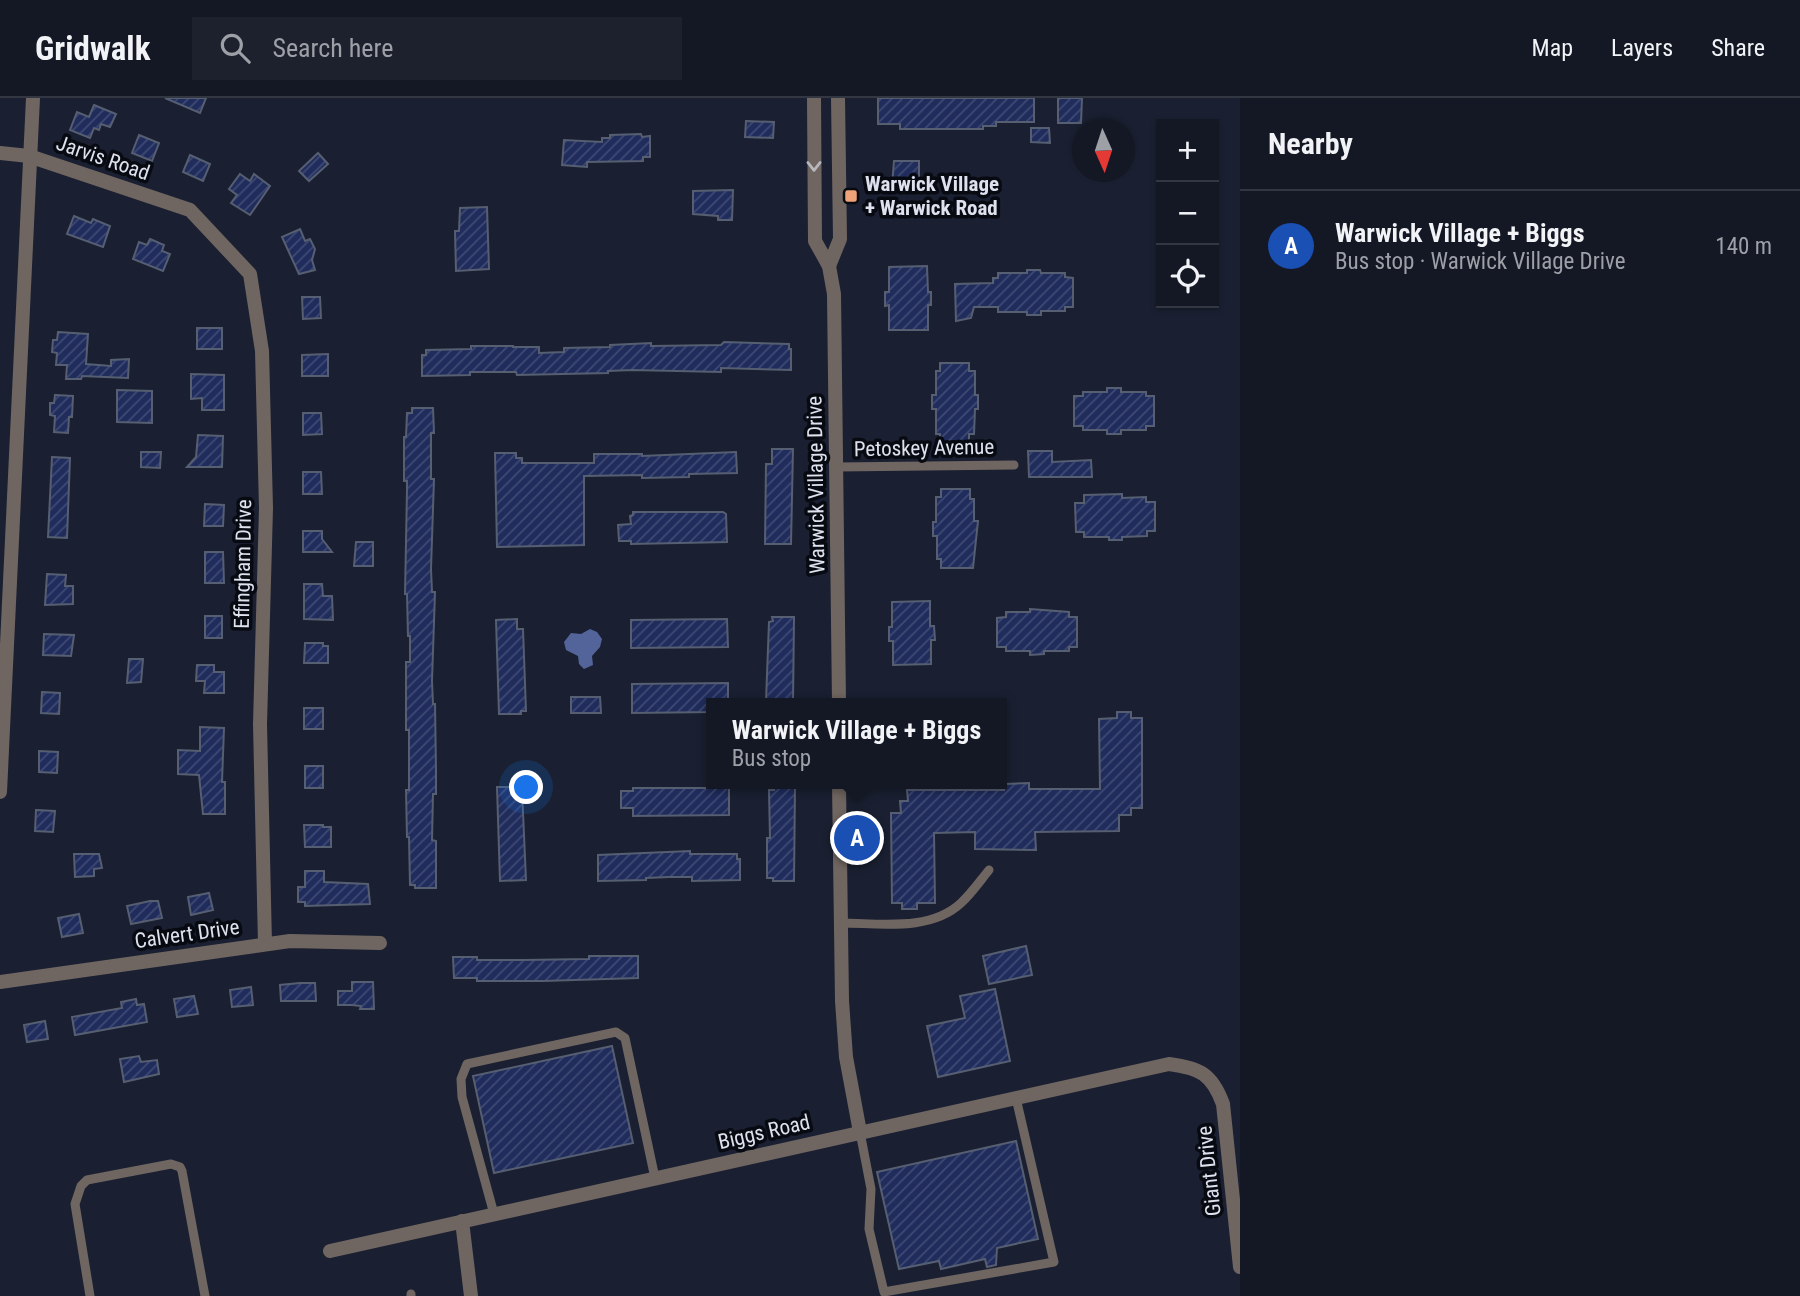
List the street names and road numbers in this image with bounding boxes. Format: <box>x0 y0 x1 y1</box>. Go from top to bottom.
street label: Jarvis Road <box>53 131 153 185</box>
street label: Warwick Village Drive <box>802 396 830 574</box>
street label: Petoskey Avenue <box>854 435 995 461</box>
street label: Effingham Drive <box>230 499 256 629</box>
street label: Calvert Drive <box>133 915 241 953</box>
street label: Biggs Road <box>716 1110 812 1154</box>
street label: Giant Drive <box>1192 1125 1226 1217</box>

